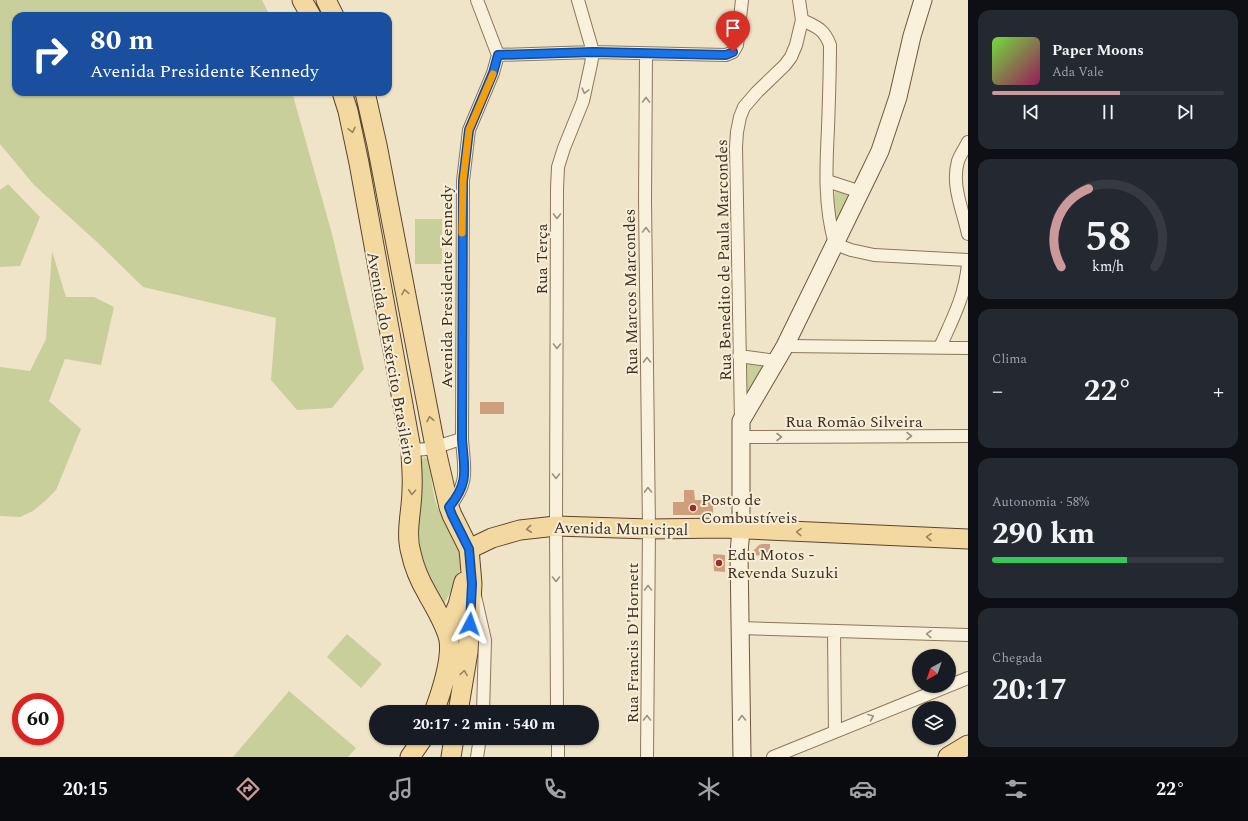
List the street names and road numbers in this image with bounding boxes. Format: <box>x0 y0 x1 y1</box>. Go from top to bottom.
street label: Rua Benedito de Paula Marcondes <box>710 139 738 381</box>
street label: Avenida Presidente Kennedy <box>435 184 459 389</box>
street label: Rua Marcos Marcondes <box>618 208 644 376</box>
street label: Rua Terça <box>530 223 554 294</box>
street label: Avenida do Exército Brasileiro <box>360 250 422 467</box>
street label: Rua Romão Silveira <box>785 410 923 434</box>
street label: Avenida Municipal <box>553 516 688 542</box>
street label: Rua Francis D'Hornett <box>621 562 645 723</box>

